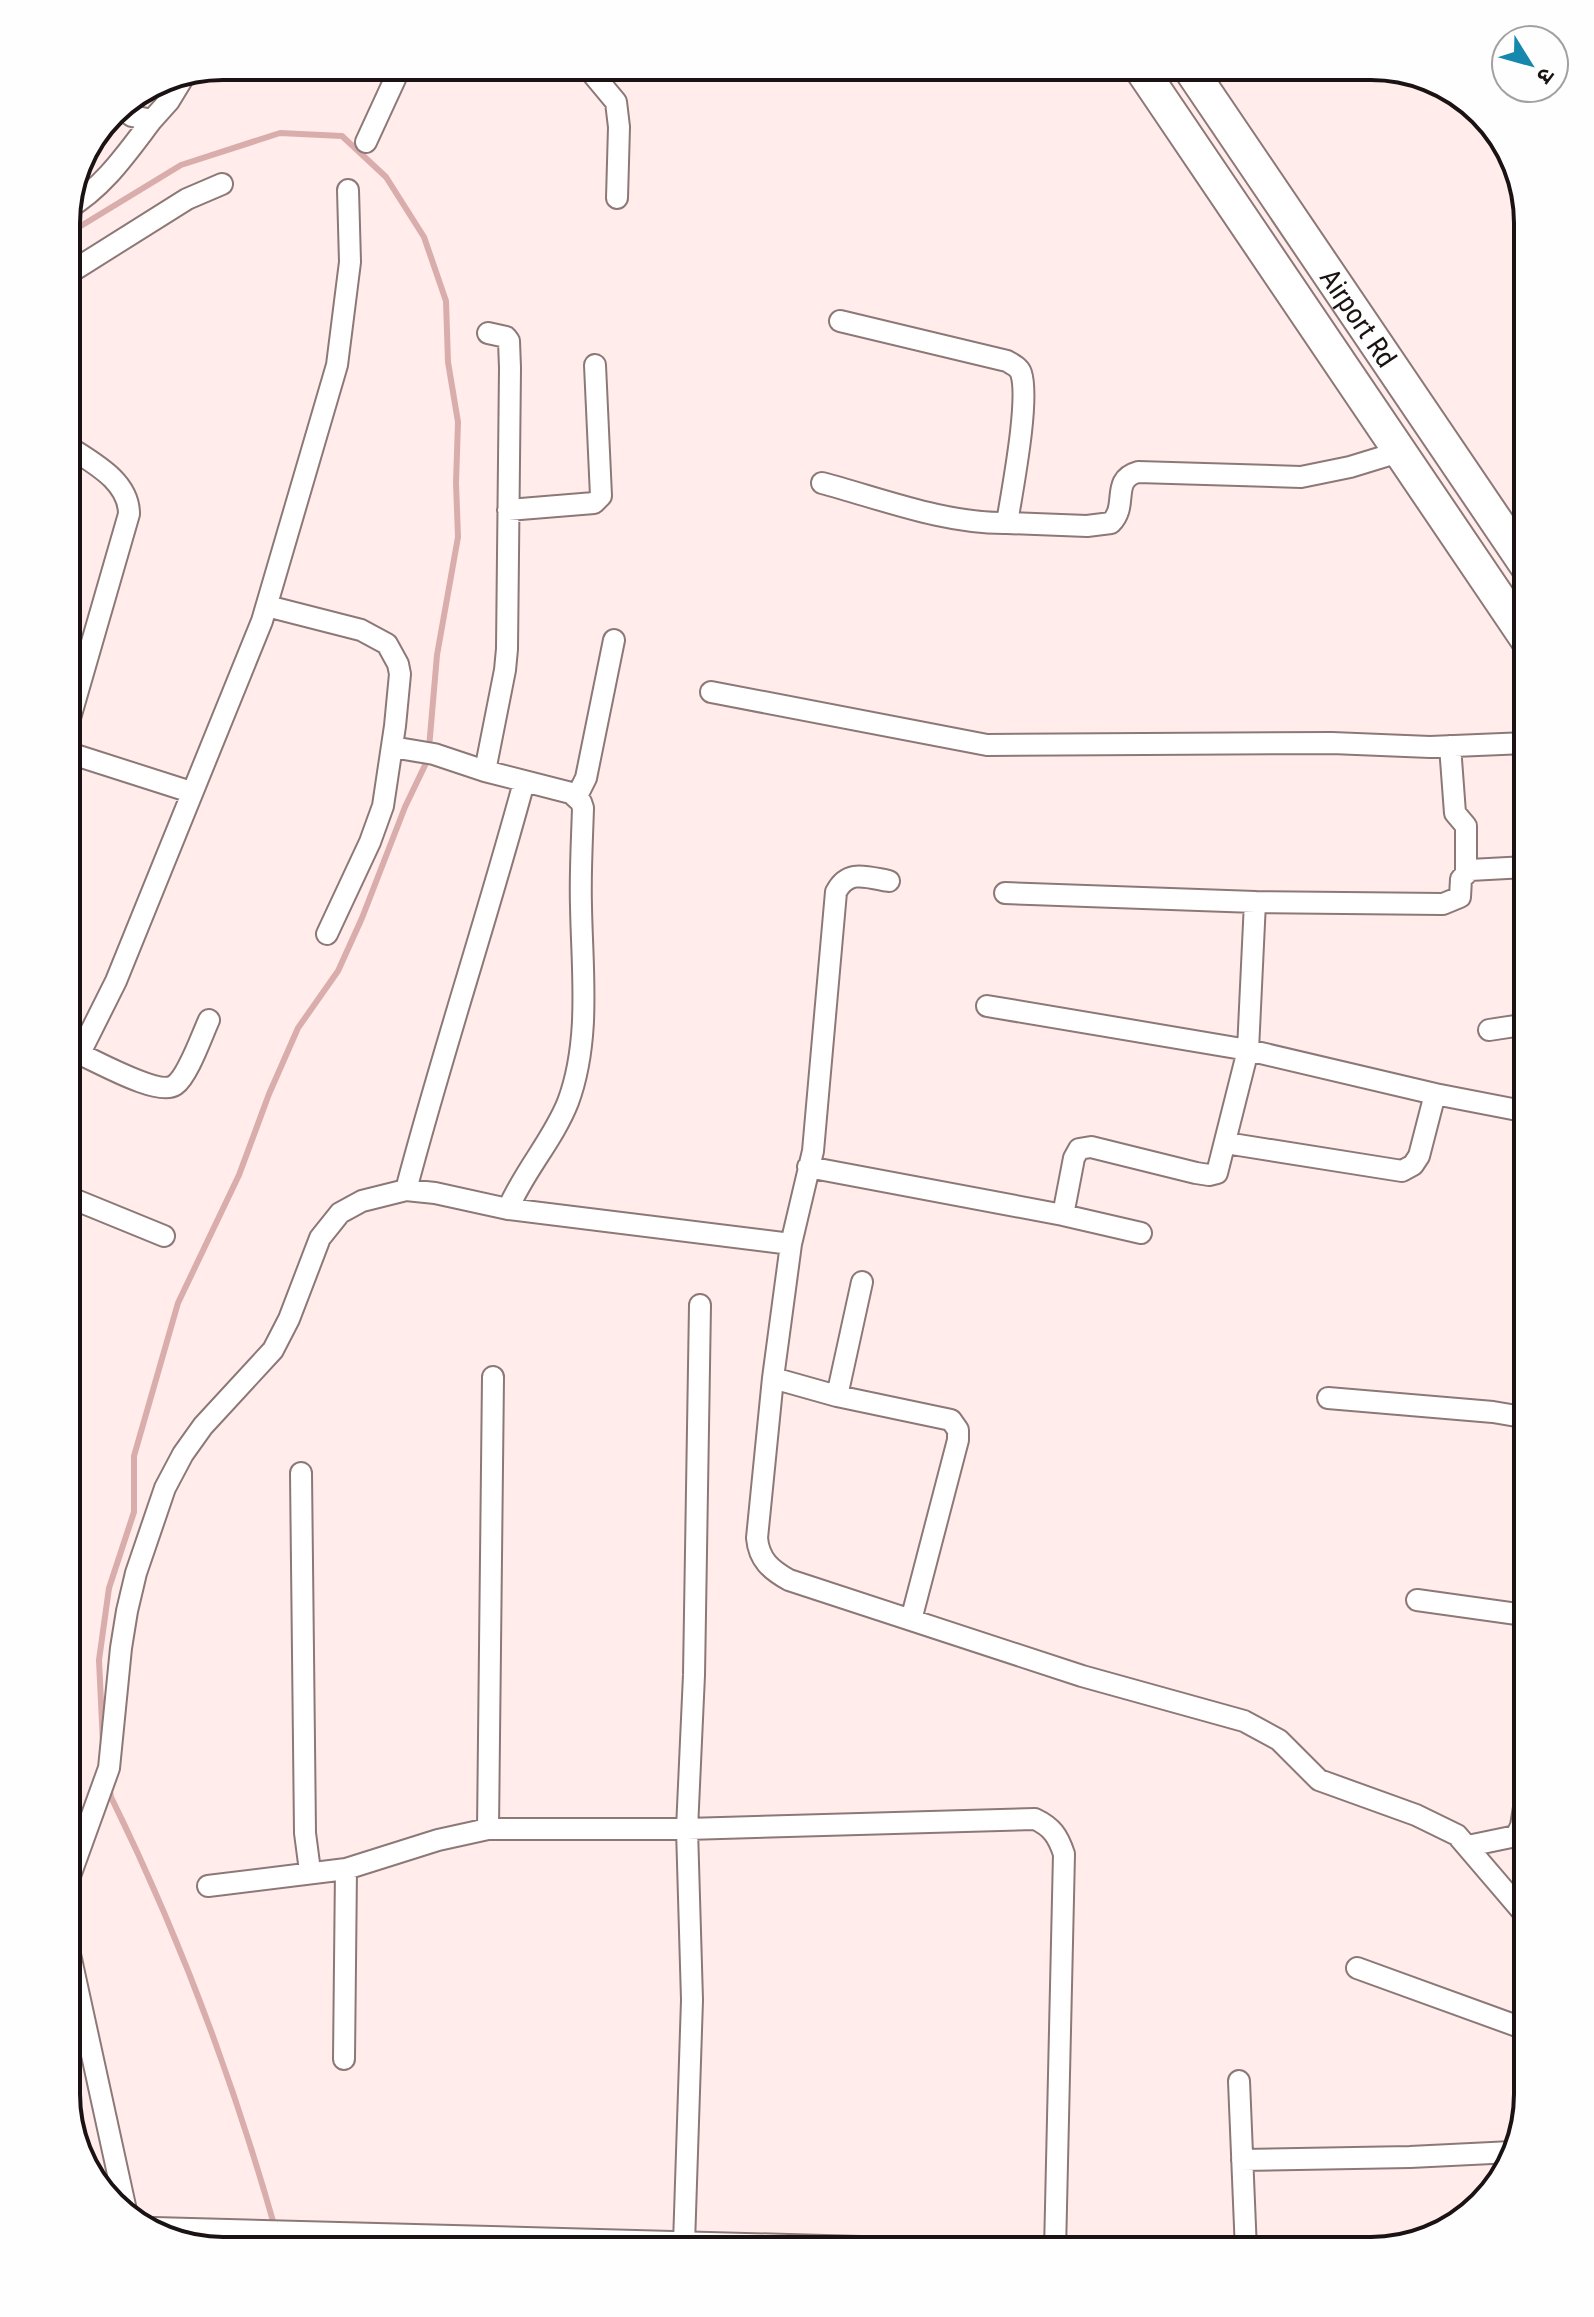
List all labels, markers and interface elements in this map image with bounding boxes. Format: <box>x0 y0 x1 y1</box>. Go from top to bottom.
north arrow <box>1490 24 1570 104</box>
text: उ <box>1531 63 1559 89</box>
street label: Airport Rd <box>1313 262 1403 373</box>

